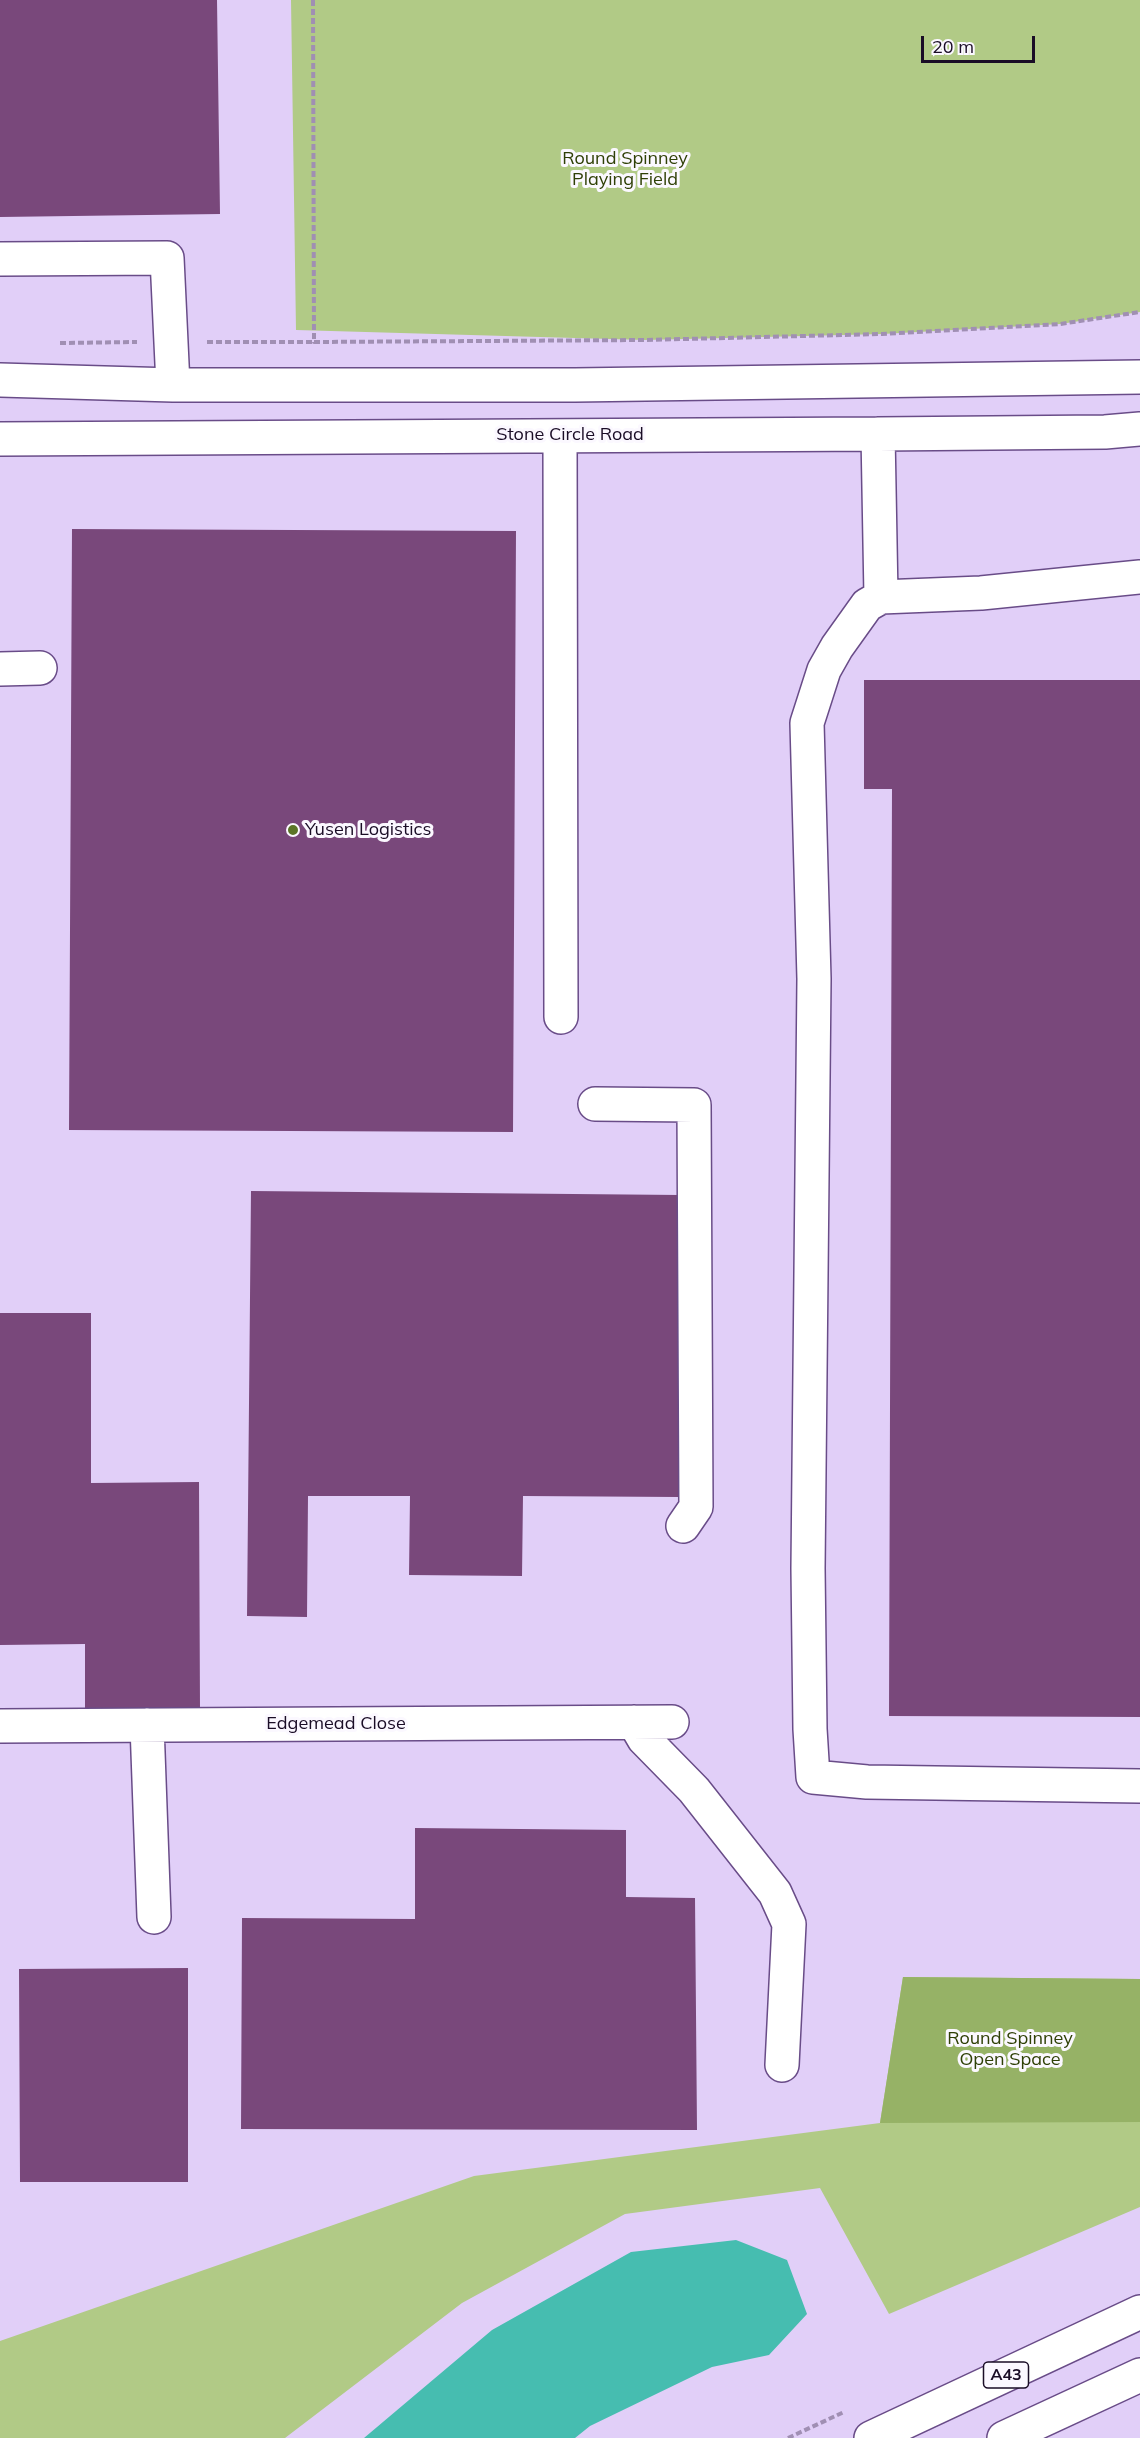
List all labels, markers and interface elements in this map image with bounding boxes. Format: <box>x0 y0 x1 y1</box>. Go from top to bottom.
scale bar <box>924 24 1038 62</box>
text: 20 m <box>932 35 974 58</box>
park label: Round Spinney Playing Field <box>562 148 688 190</box>
street label: Stone Circle Road <box>496 424 644 446</box>
place label: Yusen Logistics <box>305 819 431 841</box>
marker: Yusen Logistics <box>286 823 300 837</box>
street label: Edgemead Close <box>266 1713 406 1735</box>
park label: Round Spinney Open Space <box>947 2028 1073 2070</box>
road number: A43 <box>984 2362 1028 2388</box>

